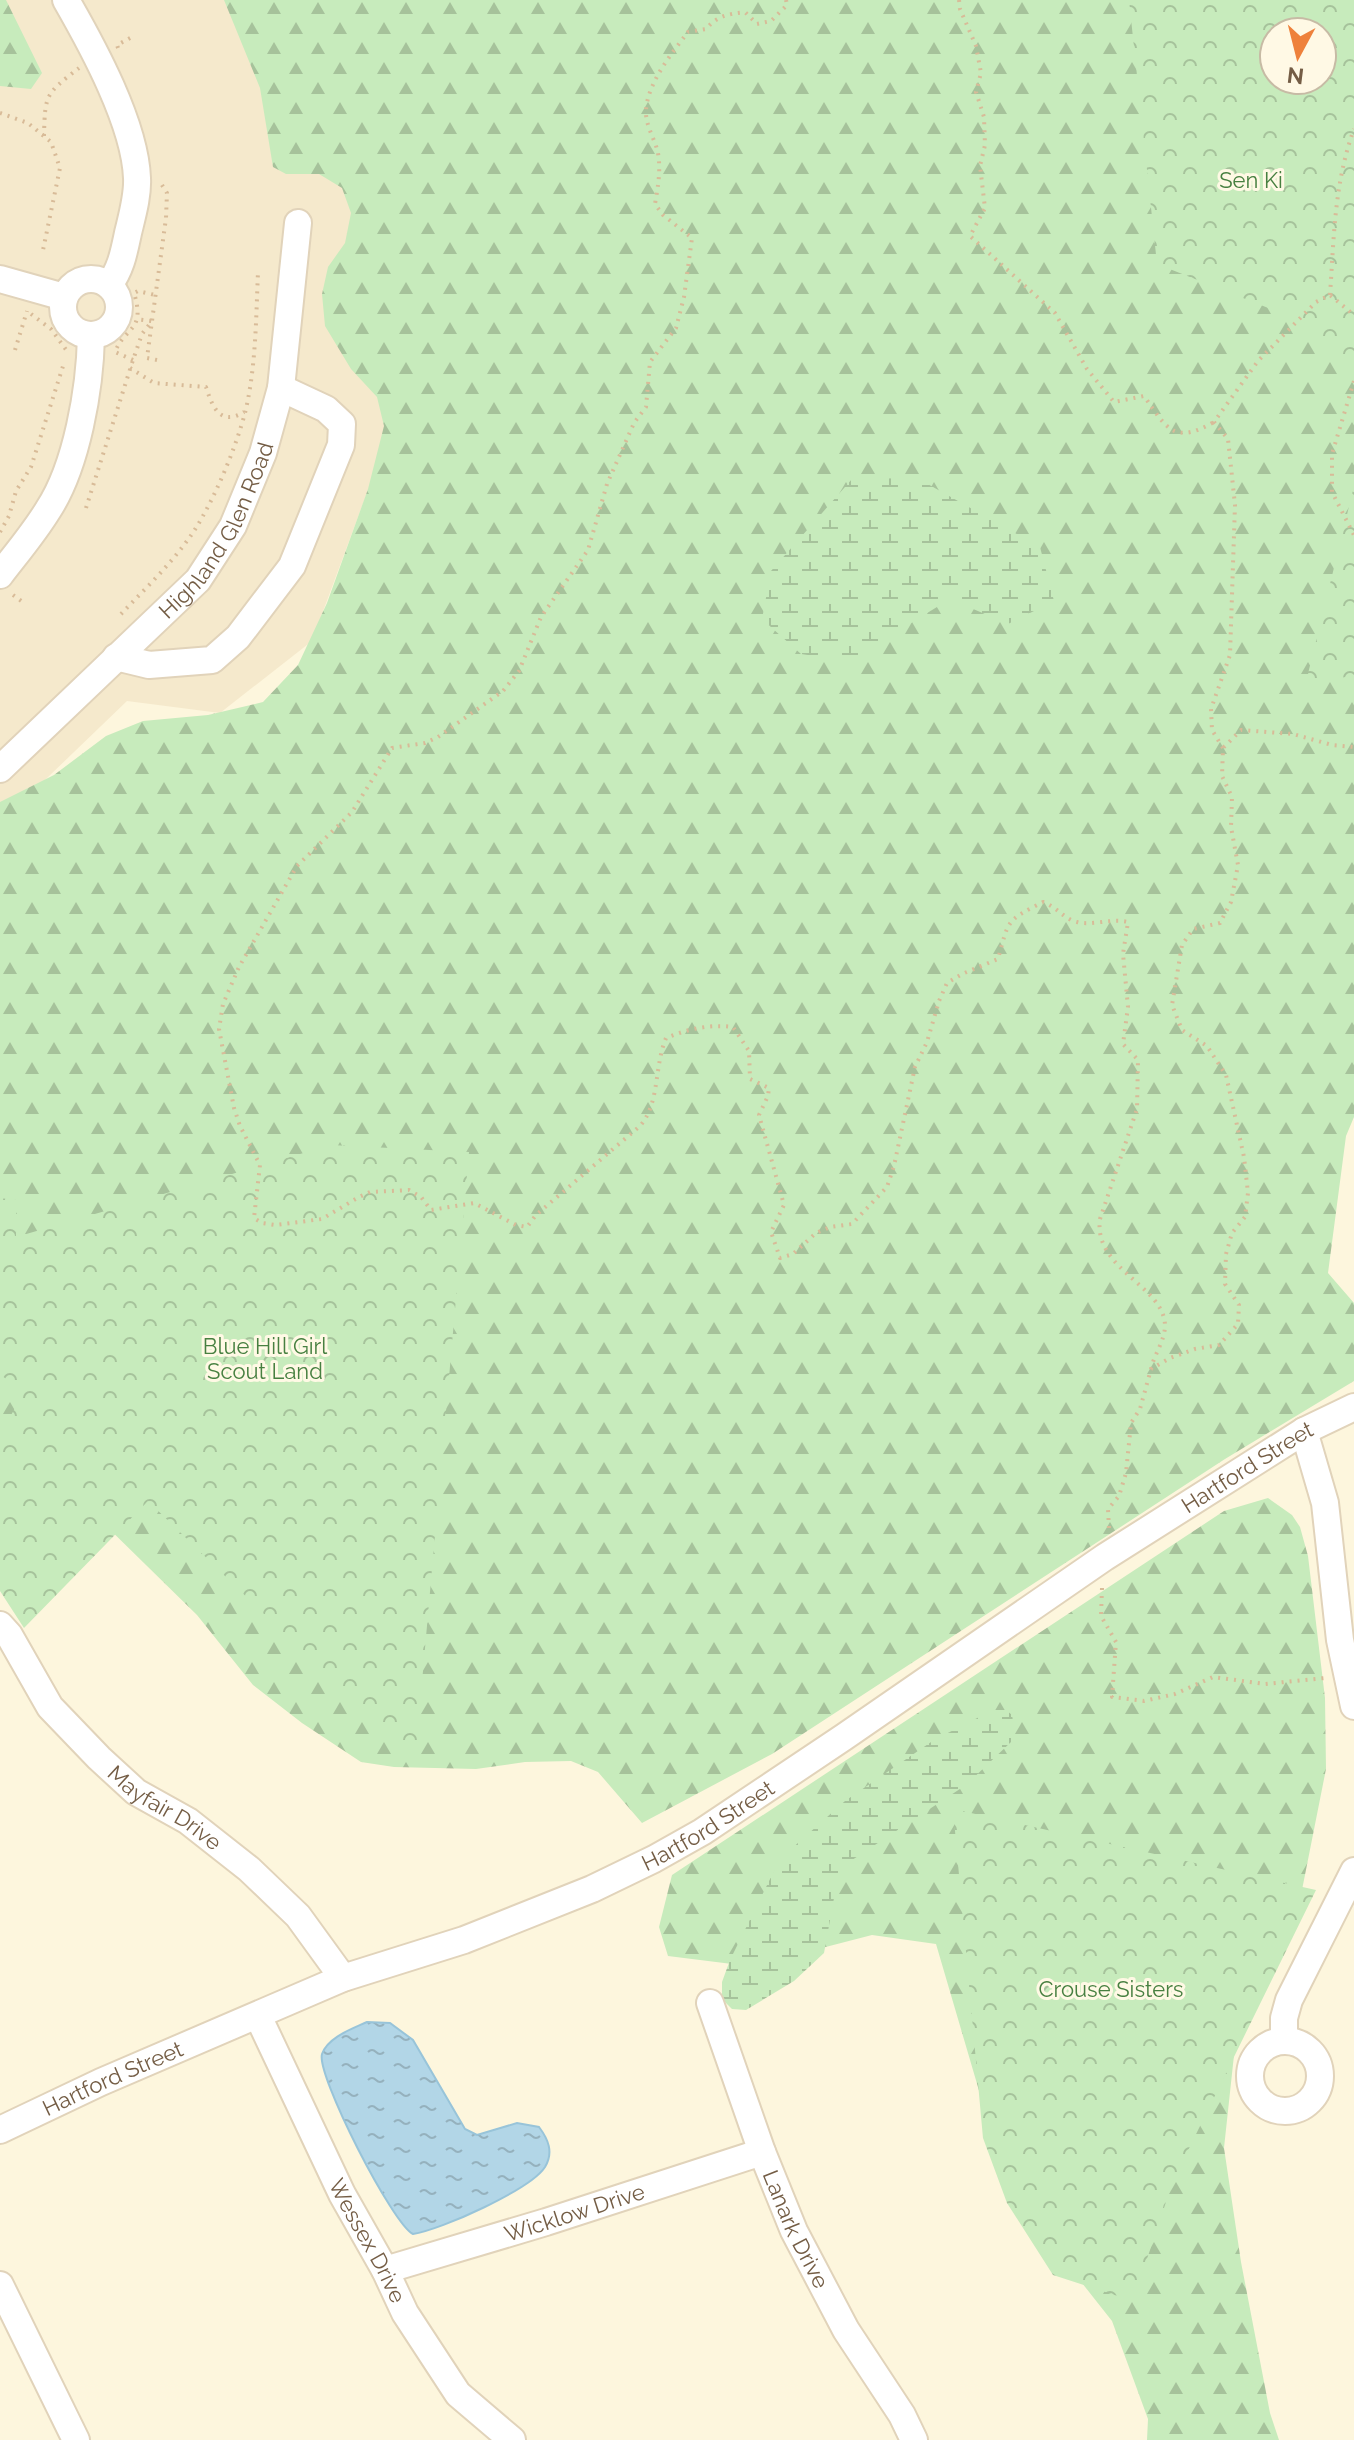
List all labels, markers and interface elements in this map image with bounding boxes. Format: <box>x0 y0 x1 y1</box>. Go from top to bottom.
north arrow <box>1258 16 1338 96</box>
text: N <box>1286 62 1305 90</box>
park label: Sen Ki <box>1219 167 1283 193</box>
street label: Highland Glen Road <box>153 439 278 624</box>
park label: Blue Hill Girl Scout Land <box>203 1333 327 1384</box>
street label: Hartford Street <box>1176 1415 1318 1518</box>
street label: Mayfair Drive <box>103 1760 227 1856</box>
street label: Hartford Street <box>637 1774 779 1876</box>
park label: Crouse Sisters <box>1039 1976 1183 2002</box>
street label: Hartford Street <box>38 2035 187 2121</box>
street label: Lanark Drive <box>758 2166 835 2293</box>
street label: Wessex Drive <box>324 2174 411 2307</box>
street label: Wicklow Drive <box>501 2178 648 2247</box>

